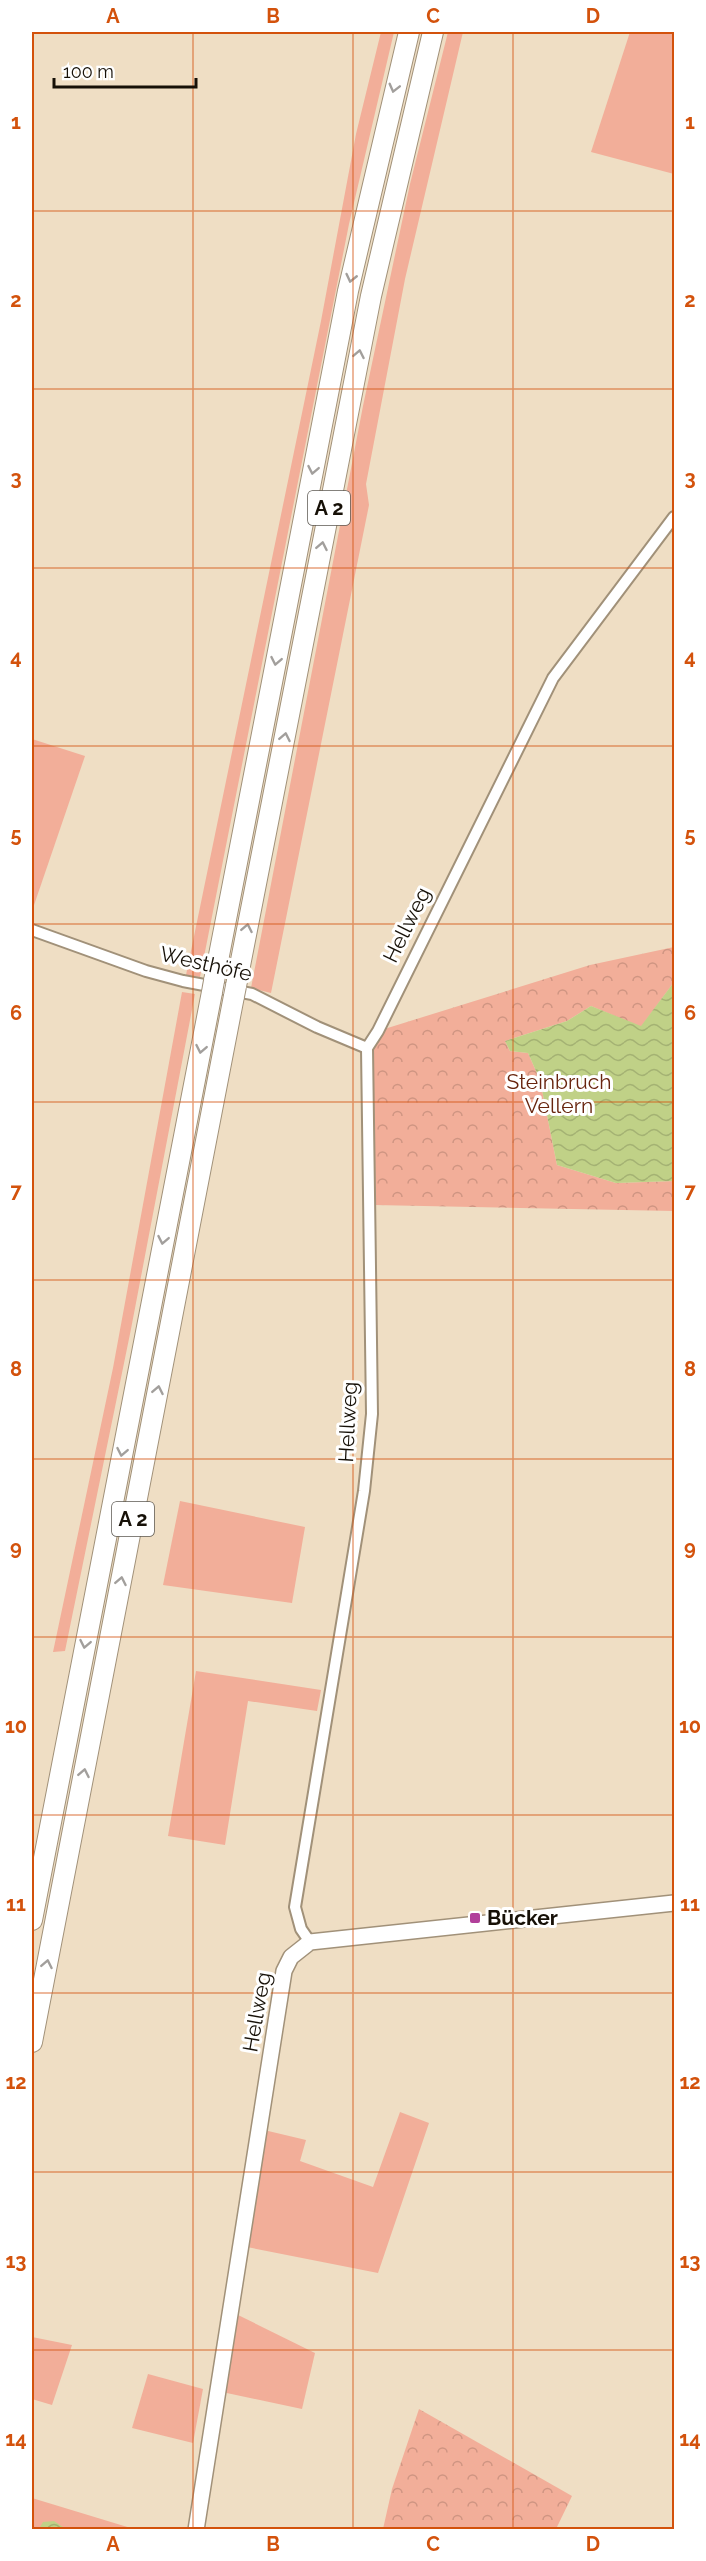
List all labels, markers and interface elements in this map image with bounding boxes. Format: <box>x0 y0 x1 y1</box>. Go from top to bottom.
text: A <box>106 4 120 28</box>
text: B <box>266 4 280 28</box>
text: C <box>426 4 440 28</box>
text: D <box>586 4 600 28</box>
scale bar <box>54 51 196 89</box>
text: 100 m <box>63 61 114 82</box>
one-way arrow <box>389 83 402 93</box>
text: 1 <box>11 110 21 134</box>
text: 1 <box>685 110 695 134</box>
one-way arrow <box>345 273 358 283</box>
text: 2 <box>10 288 22 312</box>
text: 2 <box>684 288 696 312</box>
one-way arrow <box>352 350 365 360</box>
one-way arrow <box>307 464 320 474</box>
text: 3 <box>10 466 22 490</box>
text: 3 <box>684 466 696 490</box>
road number: A 2 <box>308 491 350 525</box>
one-way arrow <box>315 541 328 551</box>
text: 4 <box>10 645 22 669</box>
text: 4 <box>684 645 696 669</box>
one-way arrow <box>270 656 283 666</box>
one-way arrow <box>278 732 291 742</box>
text: 5 <box>10 823 22 847</box>
text: 5 <box>684 823 696 847</box>
street label: Hellweg <box>378 883 435 967</box>
one-way arrow <box>240 924 253 934</box>
street label: Westhöfe <box>158 941 254 986</box>
text: 6 <box>10 1001 22 1025</box>
text: 6 <box>684 1001 696 1025</box>
one-way arrow <box>195 1044 208 1054</box>
park label: Steinbruch Vellern <box>506 1069 612 1118</box>
text: 7 <box>10 1179 22 1203</box>
text: 7 <box>684 1179 696 1203</box>
one-way arrow <box>157 1235 170 1245</box>
text: 8 <box>10 1357 22 1381</box>
text: 8 <box>684 1357 696 1381</box>
street label: Hellweg <box>333 1381 362 1463</box>
one-way arrow <box>151 1385 164 1395</box>
one-way arrow <box>116 1447 129 1457</box>
road number: A 2 <box>112 1502 154 1536</box>
text: 9 <box>10 1536 22 1560</box>
text: 9 <box>684 1536 696 1560</box>
one-way arrow <box>114 1577 127 1587</box>
one-way arrow <box>79 1639 92 1649</box>
text: 10 <box>5 1714 27 1738</box>
text: 10 <box>679 1714 701 1738</box>
one-way arrow <box>77 1768 90 1778</box>
text: 11 <box>6 1892 26 1916</box>
text: 11 <box>680 1892 700 1916</box>
place label: Bücker <box>487 1905 558 1930</box>
marker: Bücker <box>468 1911 482 1925</box>
one-way arrow <box>40 1960 53 1970</box>
street label: Hellweg <box>237 1970 276 2054</box>
text: 12 <box>5 2070 27 2094</box>
text: 12 <box>679 2070 701 2094</box>
text: 13 <box>5 2249 27 2273</box>
text: 13 <box>679 2249 701 2273</box>
text: 14 <box>5 2427 27 2451</box>
text: 14 <box>679 2427 701 2451</box>
text: A <box>106 2532 120 2556</box>
text: B <box>266 2532 280 2556</box>
text: C <box>426 2532 440 2556</box>
text: D <box>586 2532 600 2556</box>

